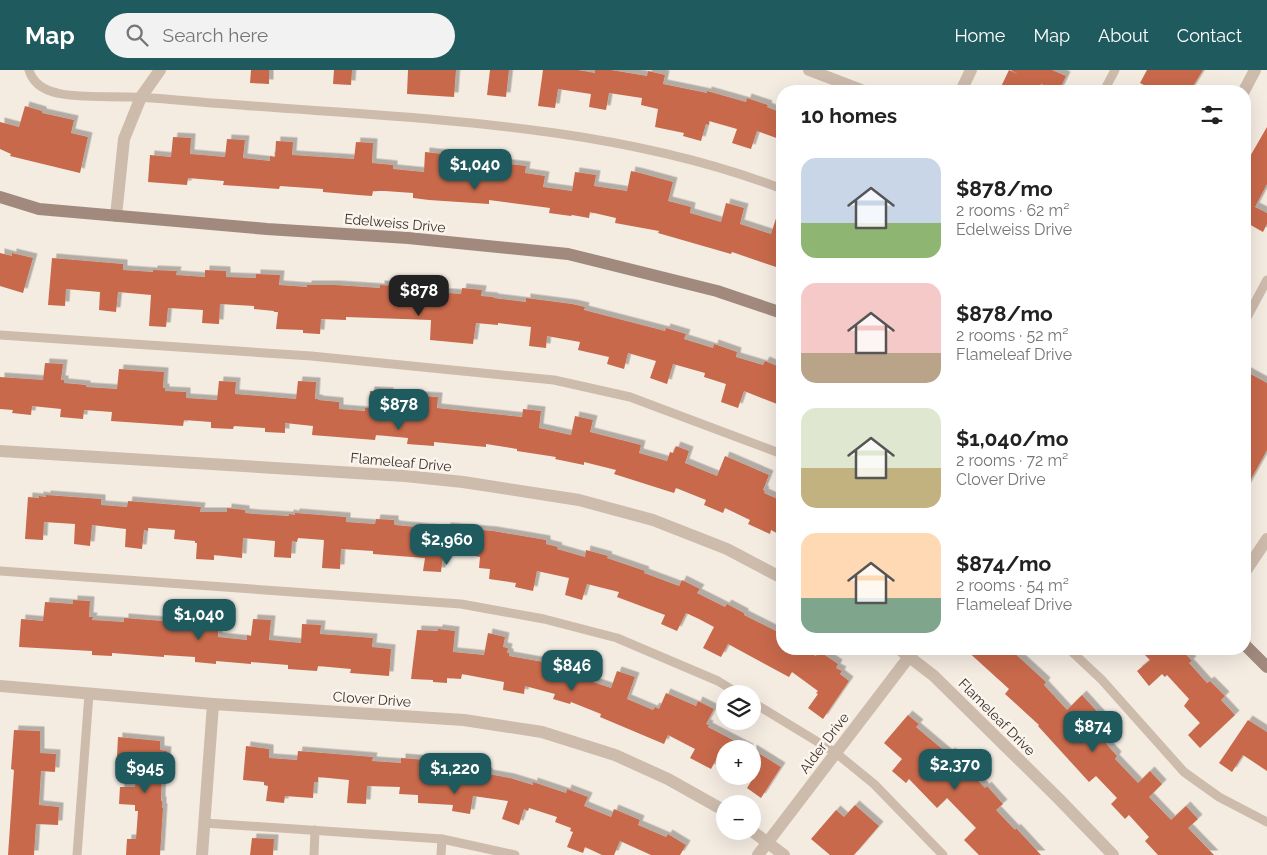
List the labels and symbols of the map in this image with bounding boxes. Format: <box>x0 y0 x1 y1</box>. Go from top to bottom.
pin: $1,040 <box>434 148 516 191</box>
street label: Edelweiss Drive <box>344 211 446 235</box>
pin: $878 <box>389 274 449 317</box>
pin: $878 <box>369 388 429 431</box>
street label: Flameleaf Drive <box>350 450 452 474</box>
pin: $2,960 <box>406 524 488 566</box>
pin: $1,040 <box>158 598 240 641</box>
pin: $846 <box>542 650 602 692</box>
street label: Flameleaf Drive <box>955 675 1039 759</box>
street label: Clover Drive <box>332 688 412 710</box>
street label: Alder Drive <box>796 710 852 776</box>
pin: $874 <box>1063 710 1123 753</box>
pin: $2,370 <box>914 748 996 791</box>
pin: $945 <box>115 752 175 794</box>
pin: $1,220 <box>414 752 496 795</box>

